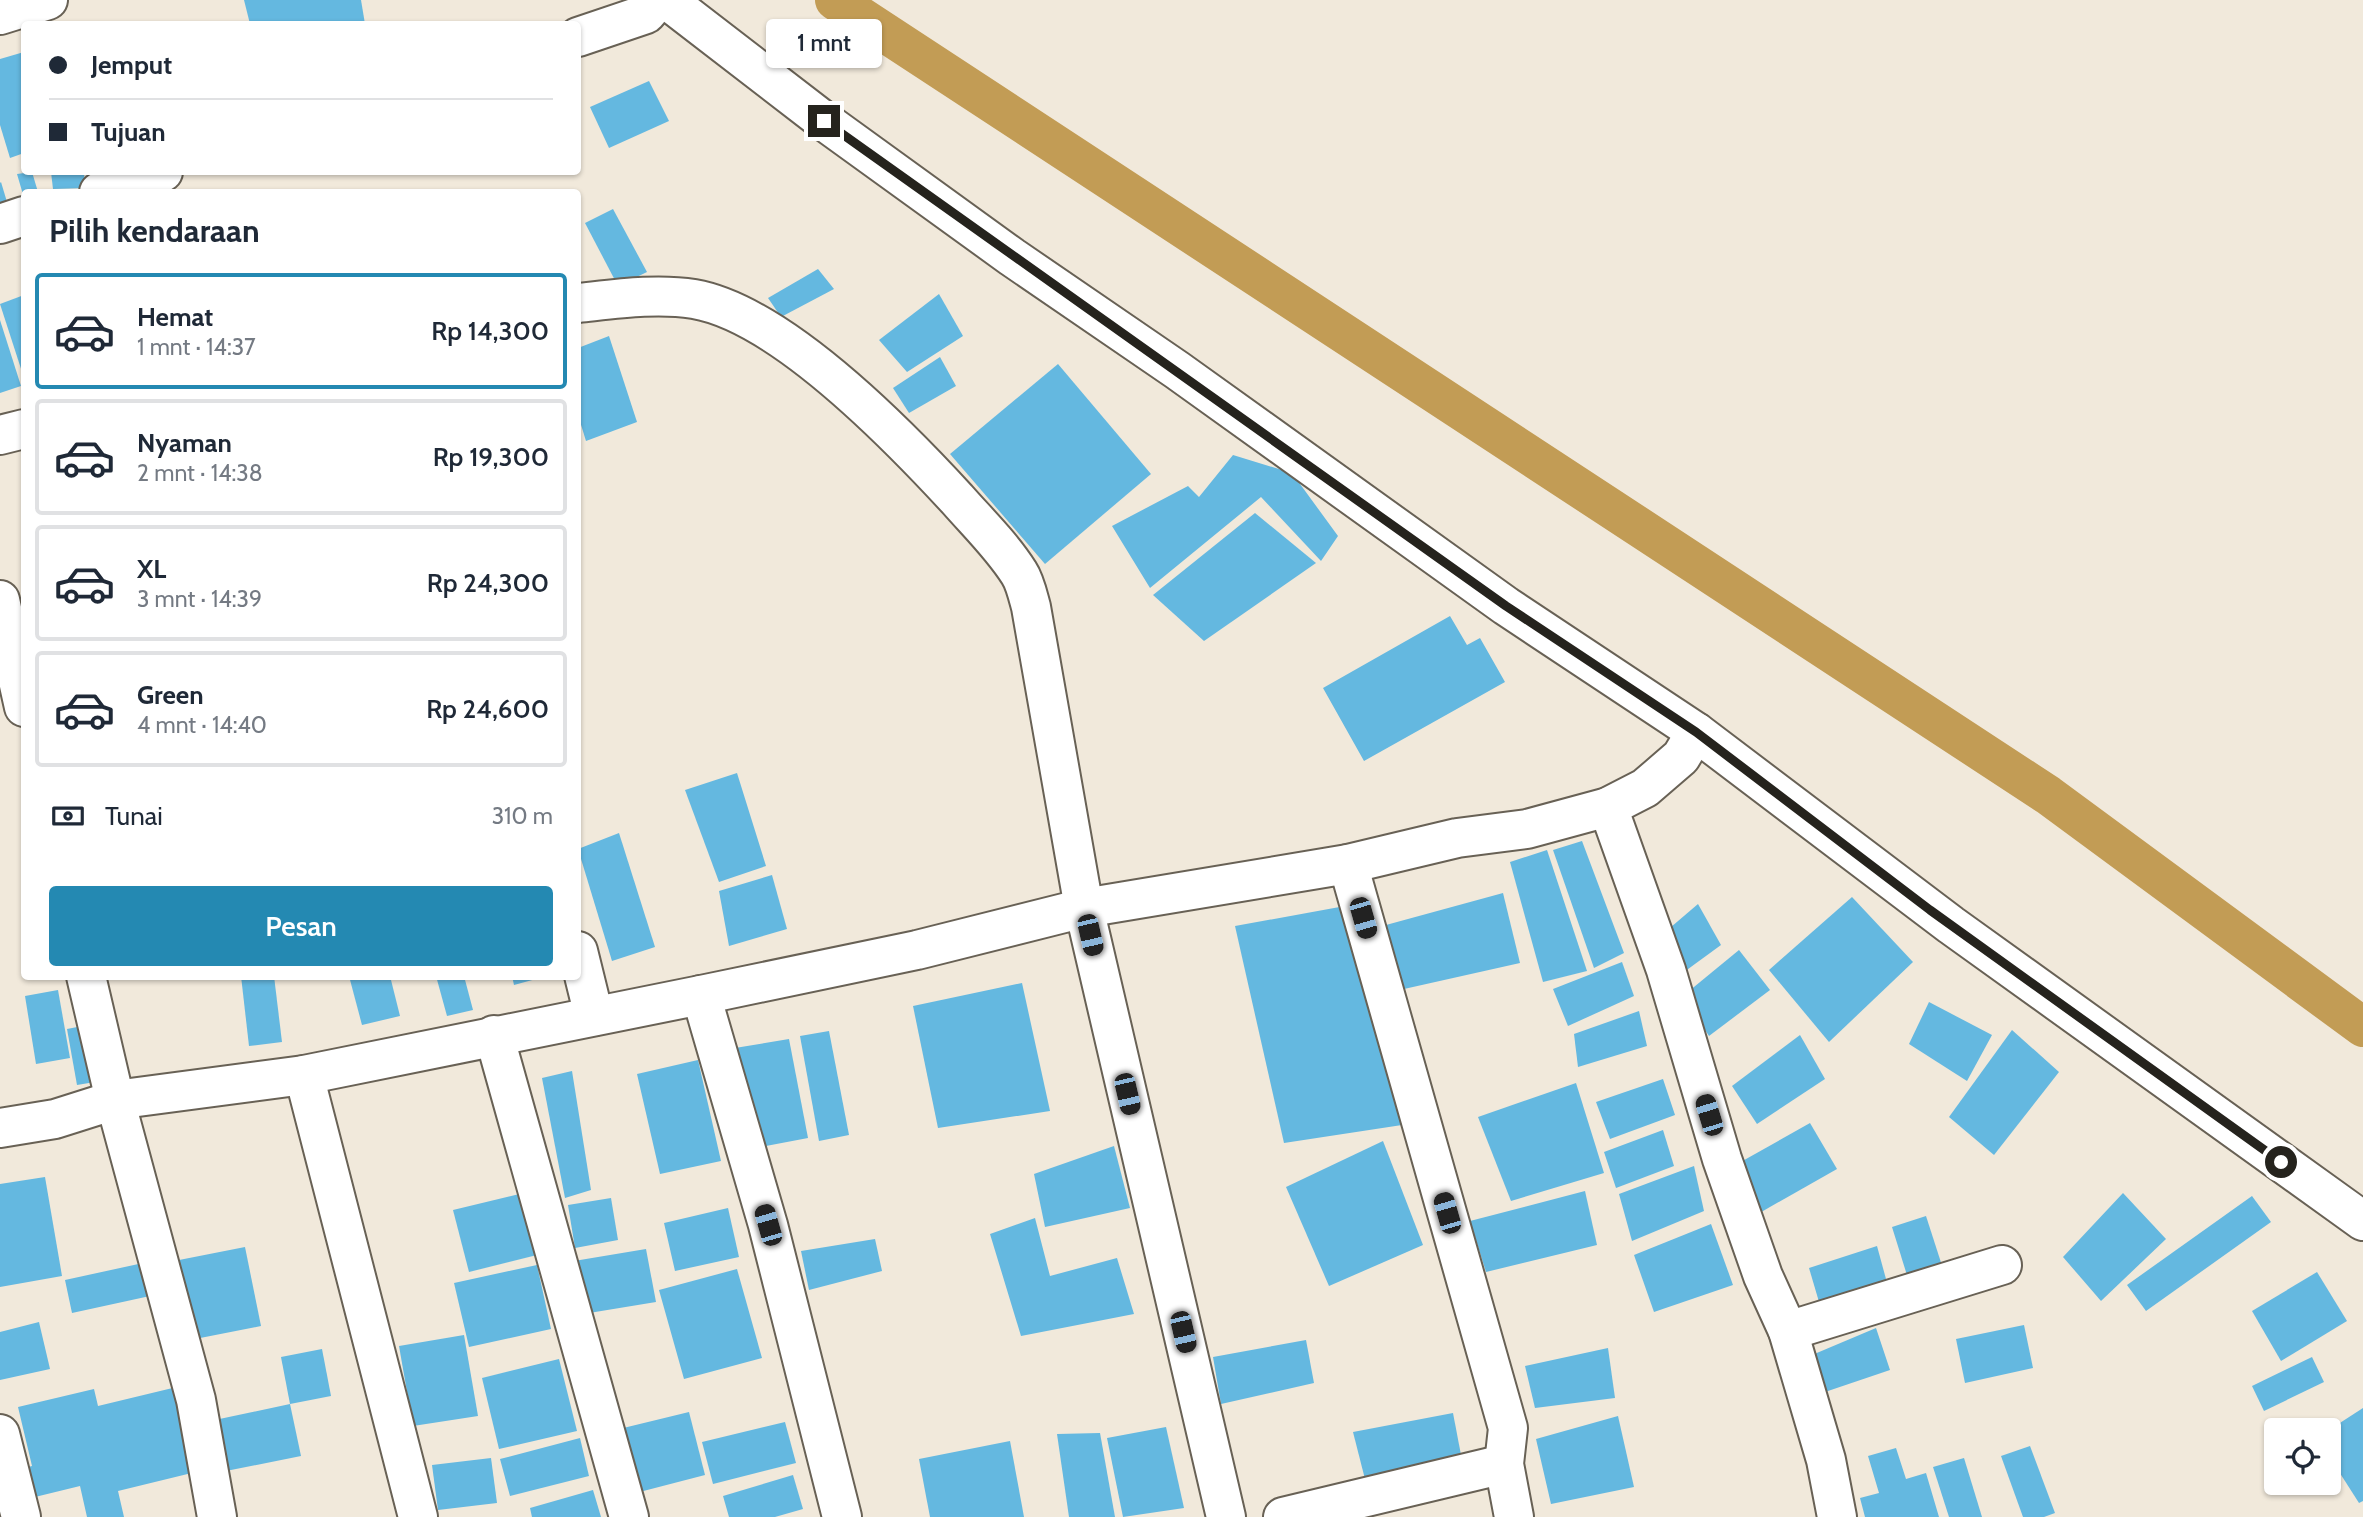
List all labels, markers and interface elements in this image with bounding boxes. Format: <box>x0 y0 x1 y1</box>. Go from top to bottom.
callout: 1 mnt <box>766 19 882 68</box>
text: 1 mnt <box>797 29 851 57</box>
text: Jemput <box>91 49 172 81</box>
route end <box>808 105 840 137</box>
text: Tujuan <box>91 116 166 148</box>
text: Pilih kendaraan <box>49 211 260 250</box>
icon: car <box>53 300 116 363</box>
text: Hemat <box>137 301 213 333</box>
text: Rp 14,300 <box>431 315 549 347</box>
text: 1 mnt · 14:37 <box>137 333 256 361</box>
icon: car <box>53 426 116 489</box>
text: Nyaman <box>137 427 232 459</box>
text: Rp 19,300 <box>433 441 549 473</box>
text: 2 mnt · 14:38 <box>137 459 263 487</box>
icon: car <box>53 552 116 615</box>
text: XL <box>137 553 166 585</box>
text: Rp 24,300 <box>427 567 549 599</box>
text: 3 mnt · 14:39 <box>137 585 262 613</box>
icon: car <box>53 678 116 741</box>
text: Green <box>137 679 204 711</box>
text: Rp 24,600 <box>426 693 549 725</box>
text: 4 mnt · 14:40 <box>137 711 267 739</box>
icon: cash <box>49 797 87 835</box>
text: Tunai <box>105 800 163 832</box>
text: 310 m <box>492 802 553 830</box>
button: Pesan <box>49 886 553 966</box>
car <box>1348 895 1379 941</box>
car <box>1076 912 1105 958</box>
car <box>1113 1071 1142 1117</box>
car <box>1693 1092 1726 1138</box>
route start <box>2265 1146 2297 1178</box>
car <box>1432 1190 1463 1236</box>
car <box>753 1202 784 1248</box>
car <box>1169 1309 1198 1355</box>
map controls <box>2264 1418 2341 1495</box>
button: locate <box>2264 1418 2341 1495</box>

